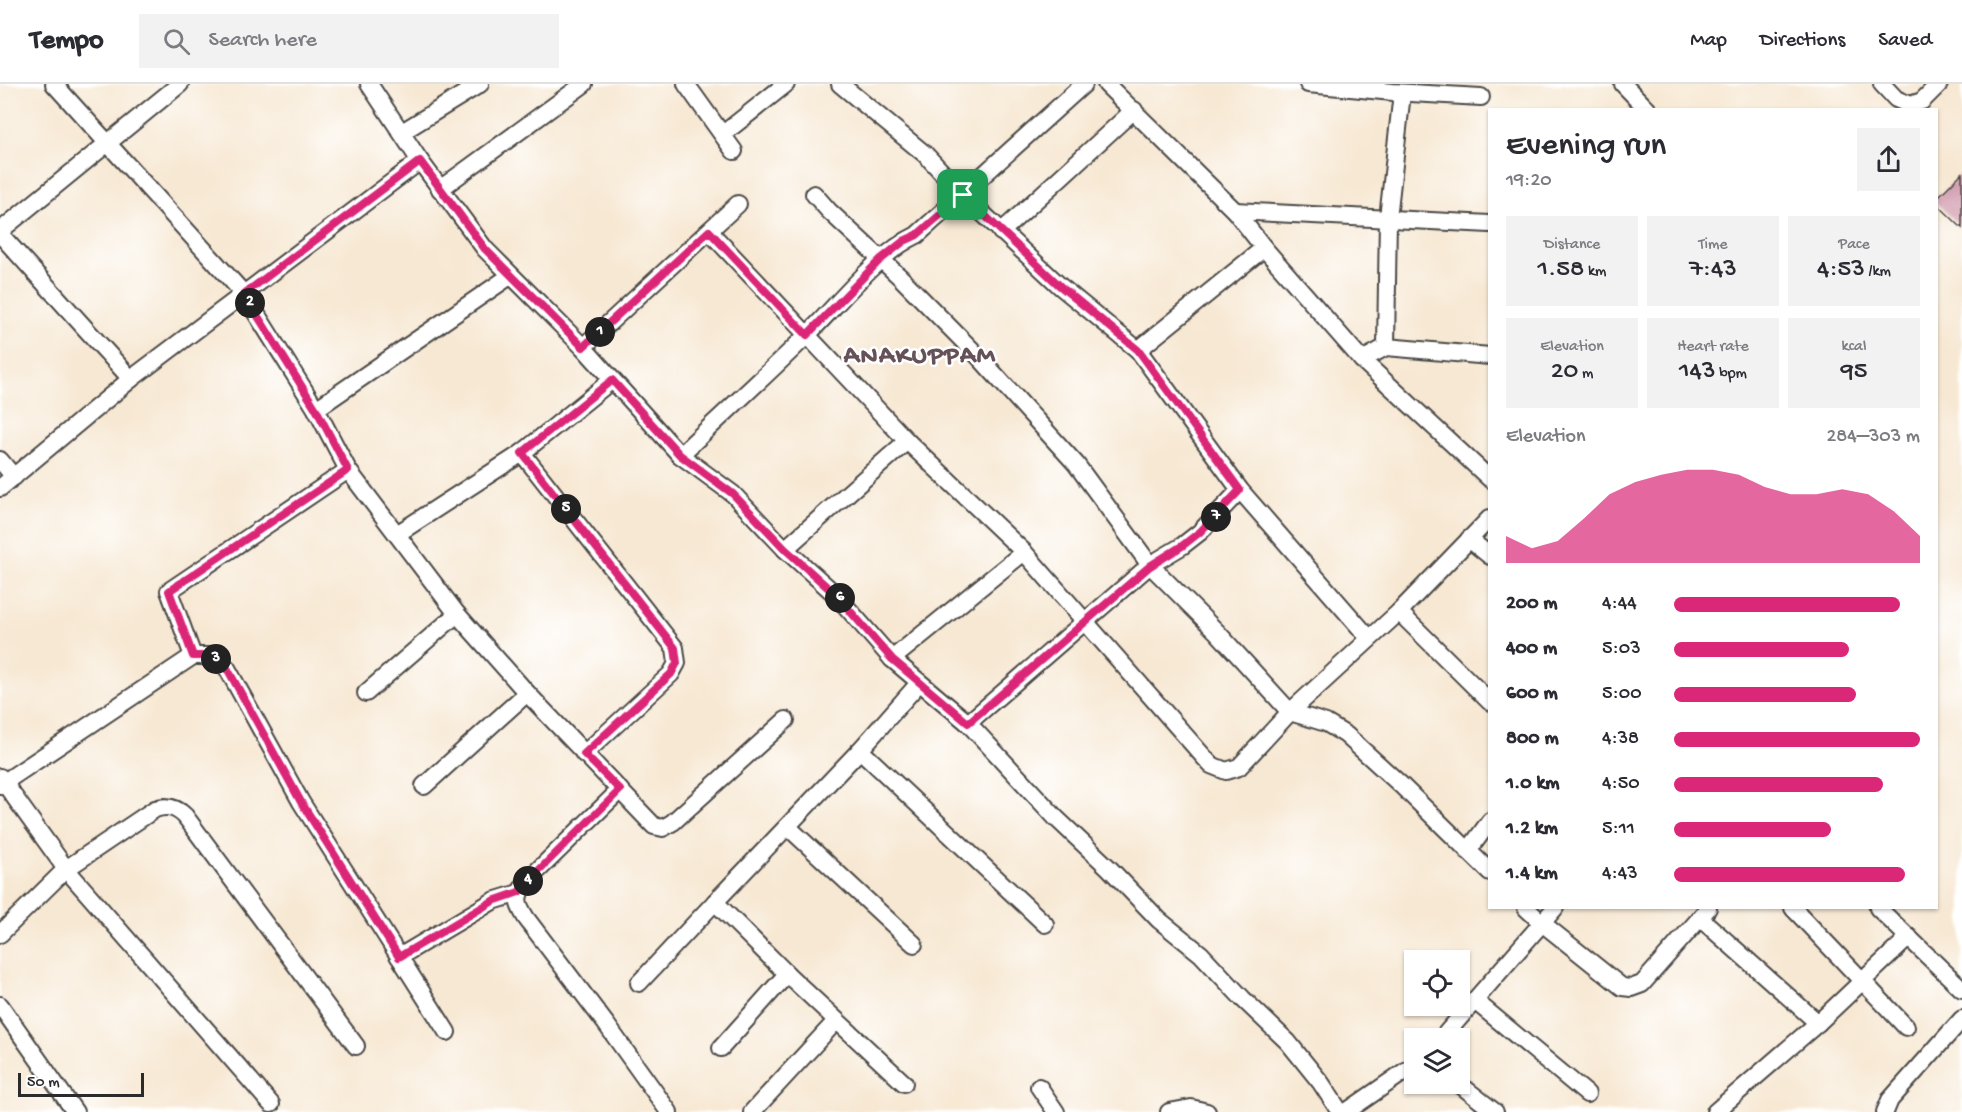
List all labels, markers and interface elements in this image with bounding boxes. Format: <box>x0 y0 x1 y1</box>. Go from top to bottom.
search box <box>139 14 559 68</box>
text: Tempo <box>30 25 103 58</box>
icon: search <box>160 25 193 58</box>
text: Search here <box>208 28 317 54</box>
text: Map <box>1690 29 1727 54</box>
text: Directions <box>1760 29 1845 54</box>
text: Saved <box>1878 29 1932 54</box>
text: Evening run <box>1506 128 1666 166</box>
button: share <box>1857 128 1920 191</box>
pin <box>937 169 988 220</box>
text: 19:20 <box>1506 170 1552 193</box>
icon: arrive <box>946 178 979 211</box>
text: Distance <box>1544 236 1600 255</box>
text: Time <box>1698 236 1728 255</box>
text: Pace <box>1838 236 1870 255</box>
text: 1.58 <box>1538 255 1584 286</box>
text: 7:43 <box>1689 255 1737 286</box>
text: 4:53 <box>1817 255 1865 286</box>
text: km <box>1584 263 1606 282</box>
text: /km <box>1865 263 1891 282</box>
pin: 2 <box>235 288 265 318</box>
text: 2 <box>246 293 254 312</box>
pin: 1 <box>585 317 615 347</box>
text: 1 <box>597 322 603 341</box>
text: Elevation <box>1540 338 1604 357</box>
text: Heart rate <box>1677 338 1749 357</box>
text: kcal <box>1842 338 1866 357</box>
district label: ANAKUPPAM <box>843 342 996 373</box>
text: 20 <box>1551 357 1578 388</box>
text: 143 <box>1679 357 1715 388</box>
text: 95 <box>1841 357 1867 388</box>
text: m <box>1578 365 1593 384</box>
text: bpm <box>1715 365 1747 384</box>
text: Elevation <box>1506 426 1586 449</box>
text: 284–303 m <box>1826 426 1920 449</box>
pin: 5 <box>551 494 581 524</box>
text: 5 <box>562 499 570 518</box>
pin: 7 <box>1201 502 1231 532</box>
text: 7 <box>1212 507 1220 526</box>
pin: 6 <box>825 583 855 613</box>
text: 6 <box>836 588 844 607</box>
text: 200 m <box>1506 593 1557 616</box>
text: 4:44 <box>1602 593 1637 616</box>
text: 400 m <box>1506 638 1557 661</box>
text: 5:03 <box>1602 638 1641 661</box>
pin: 3 <box>201 644 231 674</box>
text: 3 <box>212 649 220 668</box>
text: 600 m <box>1506 683 1558 706</box>
text: 5:00 <box>1602 683 1642 706</box>
text: 800 m <box>1506 728 1559 751</box>
text: 4:38 <box>1602 728 1639 751</box>
text: 1.0 km <box>1506 773 1560 796</box>
text: 4:50 <box>1602 773 1640 796</box>
text: 1.2 km <box>1506 818 1558 841</box>
text: 5:11 <box>1602 818 1635 841</box>
text: 1.4 km <box>1506 863 1558 886</box>
text: 4:43 <box>1602 863 1638 886</box>
pin: 4 <box>513 866 543 896</box>
text: 4 <box>524 871 532 890</box>
map controls <box>1404 950 1470 1094</box>
button: locate <box>1404 950 1470 1016</box>
button: layers <box>1404 1028 1470 1094</box>
scale bar <box>18 1070 144 1098</box>
text: 50 m <box>27 1074 60 1093</box>

